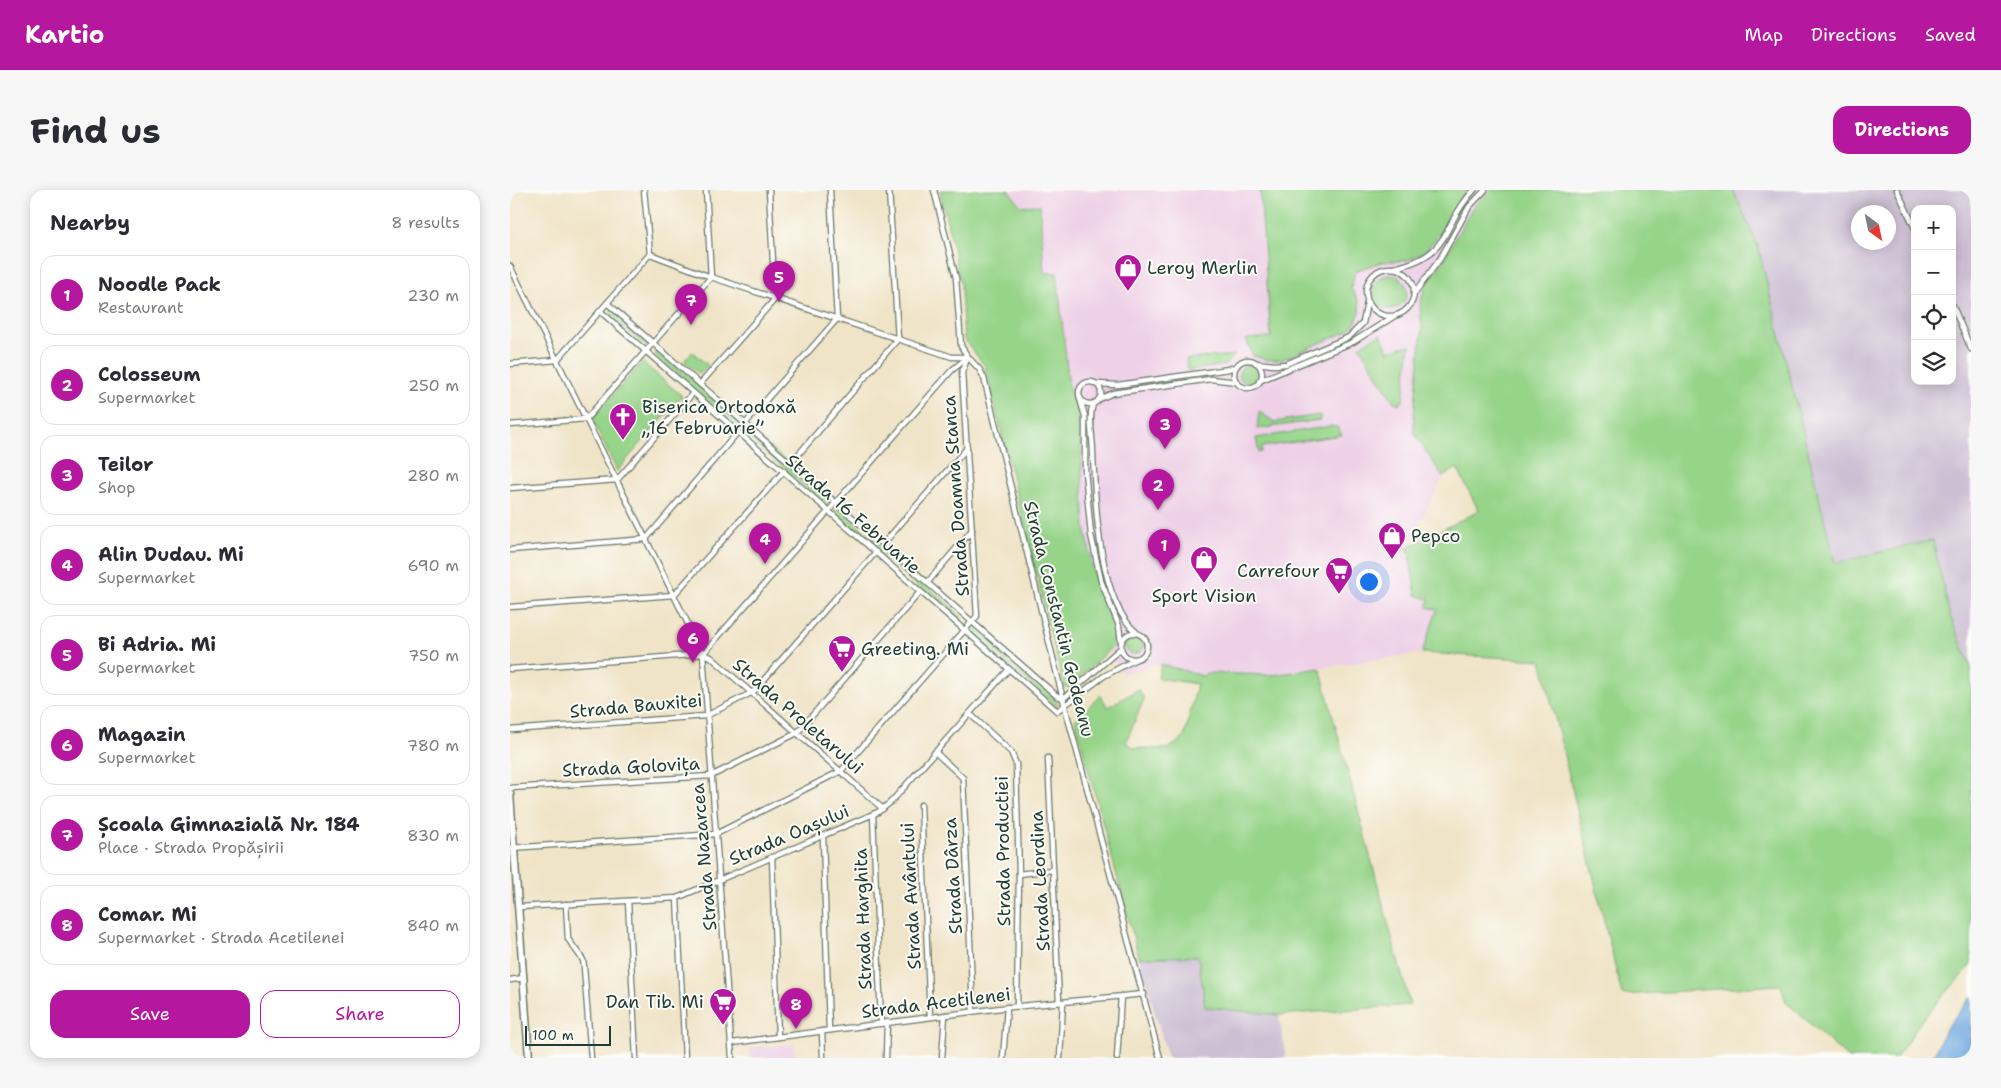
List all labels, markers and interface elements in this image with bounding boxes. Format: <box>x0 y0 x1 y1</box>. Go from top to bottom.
text: Kartio <box>25 19 104 51</box>
text: Map <box>1745 23 1783 47</box>
text: Directions <box>1811 23 1897 47</box>
text: Saved <box>1925 23 1976 47</box>
button: Directions <box>1833 106 1971 154</box>
text: Find us <box>30 107 161 154</box>
north arrow <box>1851 205 1896 250</box>
map controls <box>1911 205 1956 385</box>
button: + <box>1911 205 1956 250</box>
text: Nearby <box>50 209 130 237</box>
text: 8 results <box>391 212 460 233</box>
button: − <box>1911 250 1956 295</box>
shop icon: Leroy Merlin <box>1113 253 1143 292</box>
place label: Leroy Merlin <box>1147 256 1257 280</box>
pin: 5 <box>763 261 795 302</box>
text: Noodle Pack <box>98 272 221 297</box>
pin: 7 <box>675 284 707 325</box>
text: 1 <box>63 285 71 306</box>
text: 230 m <box>407 285 459 306</box>
button: locate <box>1911 295 1956 340</box>
text: Restaurant <box>98 297 184 318</box>
button: layers <box>1911 340 1956 385</box>
text: Colosseum <box>98 362 201 387</box>
text: 2 <box>61 375 73 396</box>
text: 250 m <box>408 375 459 396</box>
text: Supermarket <box>98 387 195 408</box>
place label: Biserica Ortodoxă „16 Februarie” <box>641 395 796 440</box>
street label: Strada Doamna Stanca <box>937 395 975 597</box>
church icon: Biserica Ortodoxă „16 Februarie” <box>608 402 638 441</box>
pin: 3 <box>1149 408 1181 449</box>
street label: Strada 16 Februarie <box>780 449 926 579</box>
text: Teilor <box>98 452 154 477</box>
text: 3 <box>61 465 73 486</box>
text: 280 m <box>407 465 459 486</box>
pin: 2 <box>1142 469 1174 510</box>
text: Shop <box>98 477 135 498</box>
street label: Strada Constantin Godeanu <box>1018 498 1100 740</box>
shop icon: Pepco <box>1377 521 1407 560</box>
pin: 4 <box>749 523 781 564</box>
place label: Pepco <box>1411 524 1461 548</box>
pin: 1 <box>1148 529 1180 570</box>
text: Alin Dudau. Mi <box>98 542 244 567</box>
shop icon: Sport Vision <box>1189 545 1219 584</box>
text: 4 <box>61 555 73 576</box>
text: 690 m <box>408 555 459 576</box>
supermarket icon: Carrefour <box>1324 556 1354 595</box>
place label: Carrefour <box>1237 559 1320 583</box>
text: Supermarket <box>98 567 195 588</box>
your location <box>1356 569 1382 595</box>
place label: Sport Vision <box>1152 584 1256 608</box>
pin: 6 <box>677 622 709 663</box>
text: Bi Adria. Mi <box>98 632 216 657</box>
supermarket icon: Greeting. Mi <box>827 634 857 673</box>
place label: Greeting. Mi <box>861 637 969 661</box>
text: 5 <box>62 645 72 666</box>
text: 750 m <box>408 645 459 666</box>
street label: Strada Proletarului <box>728 653 868 779</box>
text: Supermarket <box>98 657 195 678</box>
street label: Strada Bauxitei <box>569 688 703 724</box>
text: Magazin <box>98 722 186 747</box>
text: 6 <box>61 735 73 756</box>
text: 780 m <box>407 735 459 756</box>
text: Supermarket <box>98 747 195 768</box>
street label: Strada Golovița <box>561 751 701 783</box>
street label: Strada Productiei <box>990 775 1016 927</box>
street label: Strada Nazarcea <box>686 782 722 932</box>
street label: Strada Oașului <box>725 799 853 871</box>
street label: Strada Leordina <box>1024 810 1056 952</box>
text: Școala Gimnazială Nr. 184 <box>98 812 360 837</box>
street label: Strada Dârza <box>938 817 968 935</box>
street label: Strada Avântului <box>895 822 927 970</box>
text: 7 <box>61 825 73 846</box>
text: 830 m <box>407 825 459 846</box>
text: Place · Strada Propășirii <box>98 837 284 858</box>
street label: Strada Harghita <box>849 848 877 990</box>
text: Comar. Mi <box>98 902 197 927</box>
text: 8 <box>61 915 73 936</box>
text: 840 m <box>407 915 459 936</box>
text: Supermarket · Strada Acetilenei <box>98 927 344 948</box>
street label: Strada Acetilenei <box>860 982 1012 1024</box>
supermarket icon: Dan Tib. Mi <box>708 987 738 1026</box>
pin: 8 <box>780 988 812 1029</box>
button: Save <box>50 990 250 1038</box>
button: Share <box>260 990 460 1038</box>
place label: Dan Tib. Mi <box>606 990 704 1014</box>
scale bar <box>525 1023 611 1046</box>
text: 100 m <box>532 1026 574 1044</box>

